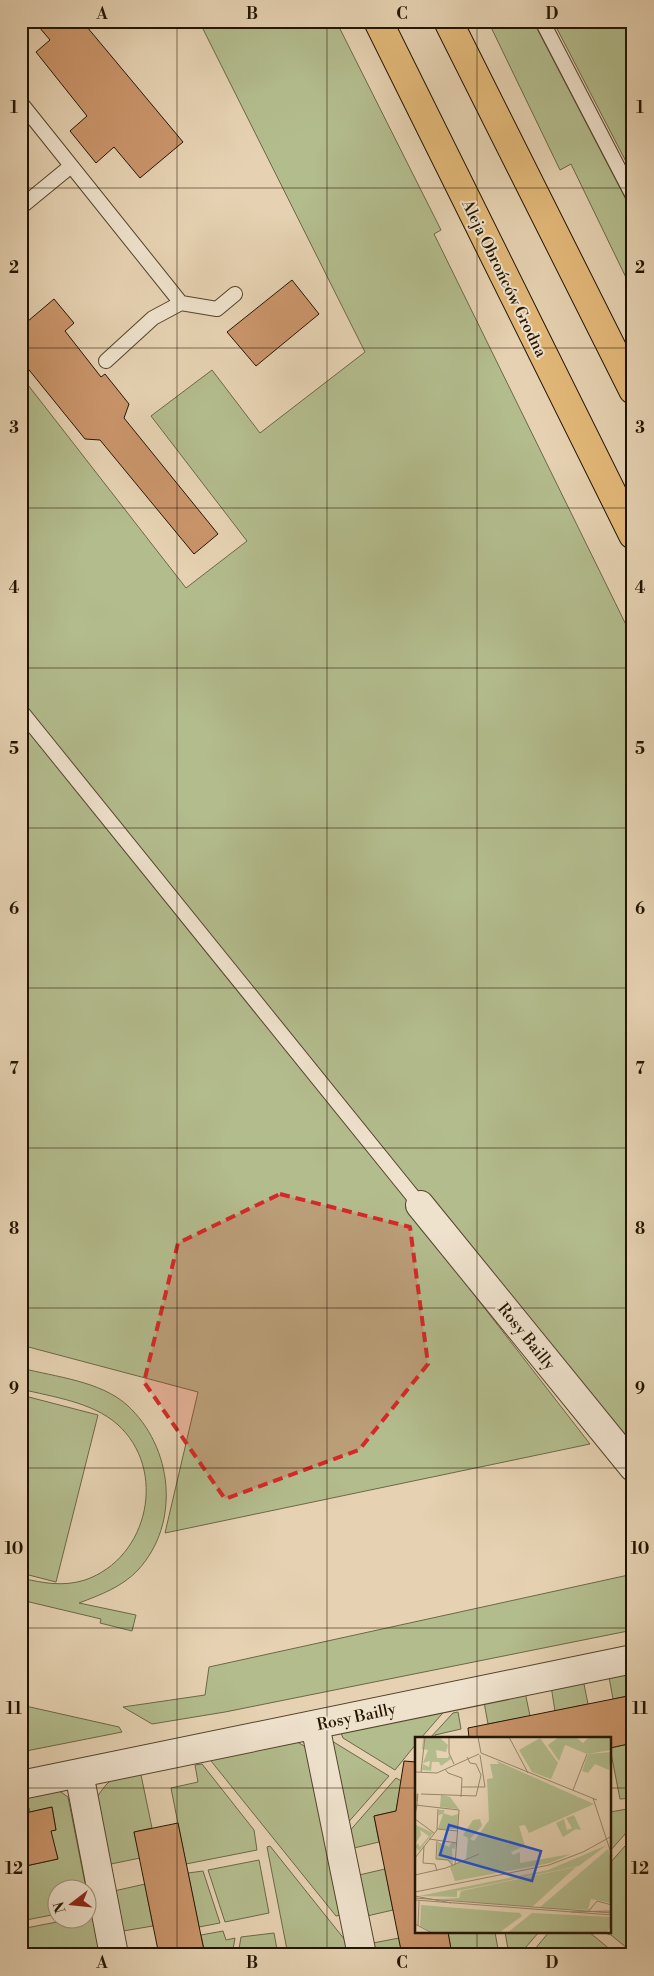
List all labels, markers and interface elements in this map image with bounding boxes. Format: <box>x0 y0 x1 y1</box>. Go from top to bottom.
text: A <box>95 4 108 24</box>
text: B <box>246 4 258 24</box>
text: C <box>396 4 408 24</box>
text: D <box>546 4 559 24</box>
text: 1 <box>10 98 18 118</box>
text: 1 <box>636 98 644 118</box>
street label: Aleja Obrońców Grodna <box>457 196 551 361</box>
text: 2 <box>9 258 19 278</box>
text: 2 <box>635 258 645 278</box>
text: 3 <box>9 418 19 438</box>
text: 3 <box>635 418 645 438</box>
text: 4 <box>9 578 20 598</box>
text: 4 <box>635 578 646 598</box>
text: 5 <box>9 739 19 759</box>
text: 5 <box>635 739 645 759</box>
text: 6 <box>9 899 19 919</box>
text: 6 <box>635 899 645 919</box>
text: 7 <box>9 1059 19 1079</box>
text: 7 <box>635 1059 645 1079</box>
text: 8 <box>9 1219 19 1239</box>
text: 8 <box>635 1219 645 1239</box>
street label: Rosy Bailly <box>493 1299 559 1374</box>
text: 9 <box>9 1379 19 1399</box>
text: 9 <box>635 1379 645 1399</box>
text: 10 <box>5 1539 23 1559</box>
text: 10 <box>631 1539 649 1559</box>
text: 11 <box>6 1699 22 1719</box>
street label: Rosy Bailly <box>315 1699 398 1735</box>
text: 11 <box>632 1699 648 1719</box>
inset map <box>415 1737 612 1934</box>
text: 12 <box>5 1859 23 1879</box>
text: 12 <box>631 1859 649 1879</box>
north arrow <box>48 1878 98 1928</box>
text: N <box>50 1900 71 1915</box>
text: A <box>95 1953 108 1973</box>
text: B <box>246 1953 258 1973</box>
text: C <box>396 1953 408 1973</box>
text: D <box>546 1953 559 1973</box>

